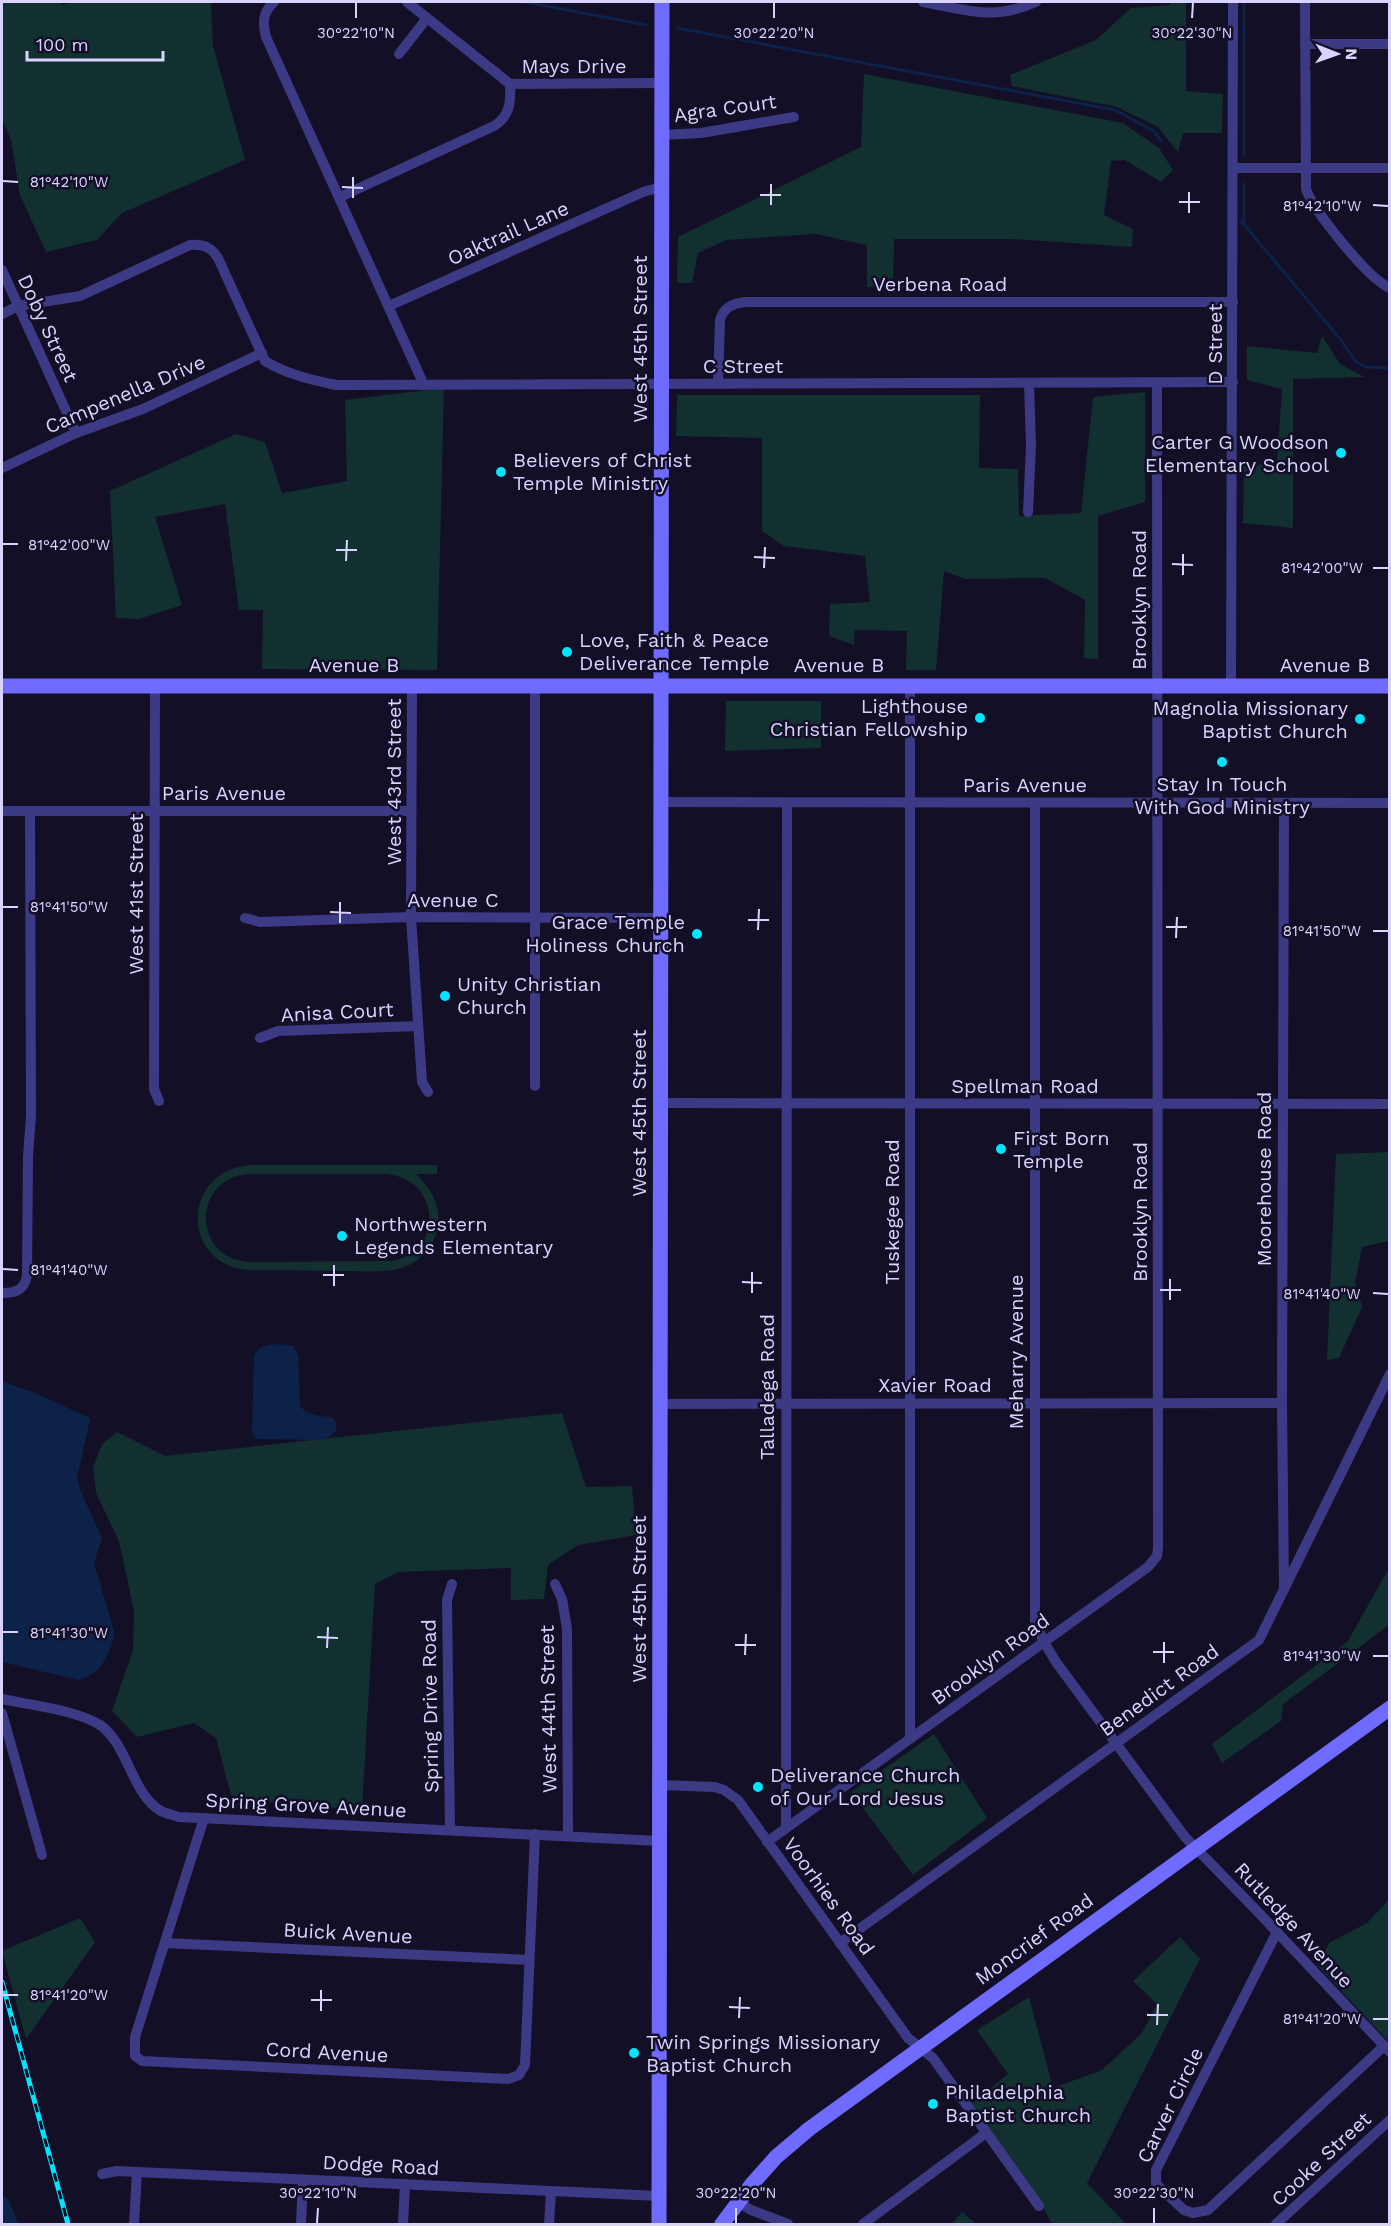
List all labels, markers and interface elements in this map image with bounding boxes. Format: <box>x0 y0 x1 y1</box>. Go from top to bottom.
scale bar <box>27 24 164 62</box>
text: 30°22'10"N <box>317 24 395 42</box>
text: 30°22'20"N <box>733 24 815 42</box>
text: 30°22'30"N <box>1151 24 1233 42</box>
north arrow <box>1307 24 1367 84</box>
text: 100 m <box>36 34 89 55</box>
text: N <box>1342 48 1361 60</box>
street label: Mays Drive <box>522 54 626 78</box>
street label: Agra Court <box>672 89 778 127</box>
text: 81°42'10"W <box>30 173 108 191</box>
street label: Oaktrail Lane <box>444 196 572 270</box>
text: 81°42'10"W <box>1283 197 1361 215</box>
street label: West 45th Street <box>628 255 652 423</box>
street label: Doby Street <box>13 271 84 386</box>
street label: Verbena Road <box>873 272 1007 296</box>
street label: D Street <box>1203 303 1227 385</box>
street label: Campenella Drive <box>41 349 209 439</box>
street label: C Street <box>703 354 784 378</box>
place label: Carter G Woodson Elementary School <box>1145 430 1329 477</box>
marker: Carter G Woodson Elementary School <box>1334 446 1348 460</box>
place label: Believers of Christ Temple Ministry <box>513 448 692 495</box>
marker: Believers of Christ Temple Ministry <box>494 465 508 479</box>
street label: Brooklyn Road <box>1127 530 1151 670</box>
text: 81°42'00"W <box>28 536 110 554</box>
text: 81°42'00"W <box>1281 559 1363 577</box>
place label: Love, Faith & Peace Deliverance Temple <box>579 628 770 675</box>
marker: Love, Faith & Peace Deliverance Temple <box>560 645 574 659</box>
street label: Avenue B <box>309 653 399 677</box>
street label: Avenue B <box>794 653 884 677</box>
street label: Avenue B <box>1280 653 1370 677</box>
place label: Lighthouse Christian Fellowship <box>770 694 968 741</box>
place label: Magnolia Missionary Baptist Church <box>1153 696 1349 743</box>
street label: West 43rd Street <box>382 698 406 866</box>
marker: Lighthouse Christian Fellowship <box>973 711 987 725</box>
marker: Magnolia Missionary Baptist Church <box>1353 712 1367 726</box>
marker: Stay In Touch With God Ministry <box>1215 755 1229 769</box>
place label: Stay In Touch With God Ministry <box>1134 772 1310 819</box>
street label: Paris Avenue <box>963 773 1087 797</box>
street label: Paris Avenue <box>162 781 286 805</box>
street label: West 41st Street <box>124 813 148 975</box>
street label: Avenue C <box>407 888 499 912</box>
text: 81°41'50"W <box>30 898 108 916</box>
place label: Grace Temple Holiness Church <box>525 910 685 957</box>
text: 81°41'50"W <box>1283 922 1361 940</box>
marker: Grace Temple Holiness Church <box>690 927 704 941</box>
place label: Unity Christian Church <box>457 972 601 1019</box>
marker: Unity Christian Church <box>438 989 452 1003</box>
street label: Anisa Court <box>280 997 395 1027</box>
street label: West 45th Street <box>627 1029 651 1197</box>
street label: Spellman Road <box>951 1074 1099 1098</box>
street label: Moorehouse Road <box>1252 1092 1276 1266</box>
place label: First Born Temple <box>1013 1126 1110 1173</box>
street label: Tuskegee Road <box>880 1139 904 1285</box>
marker: First Born Temple <box>994 1142 1008 1156</box>
street label: Brooklyn Road <box>1128 1142 1152 1282</box>
place label: Northwestern Legends Elementary <box>354 1212 554 1259</box>
marker: Northwestern Legends Elementary <box>335 1229 349 1243</box>
text: 81°41'40"W <box>30 1261 108 1279</box>
street label: Meharry Avenue <box>1004 1274 1028 1430</box>
text: 81°41'40"W <box>1283 1285 1361 1303</box>
street label: Talladega Road <box>755 1314 779 1460</box>
street label: Xavier Road <box>878 1373 992 1397</box>
street label: West 45th Street <box>627 1515 651 1683</box>
street label: Brooklyn Road <box>926 1608 1054 1710</box>
street label: Spring Drive Road <box>416 1619 444 1793</box>
text: 81°41'30"W <box>30 1624 108 1642</box>
street label: West 44th Street <box>535 1624 561 1793</box>
street label: Benedict Road <box>1095 1639 1223 1741</box>
text: 81°41'30"W <box>1283 1647 1361 1665</box>
place label: Deliverance Church of Our Lord Jesus <box>770 1763 960 1810</box>
marker: Deliverance Church of Our Lord Jesus <box>751 1780 765 1794</box>
street label: Spring Grove Avenue <box>205 1788 407 1822</box>
street label: Voorhies Road <box>778 1832 880 1960</box>
street label: Rutledge Avenue <box>1230 1857 1358 1993</box>
street label: Moncrief Road <box>970 1888 1098 1990</box>
street label: Buick Avenue <box>283 1918 413 1948</box>
text: 81°41'20"W <box>30 1986 108 2004</box>
text: 81°41'20"W <box>1283 2010 1361 2028</box>
place label: Twin Springs Missionary Baptist Church <box>646 2030 881 2077</box>
street label: Cord Avenue <box>265 2037 389 2067</box>
street label: Carver Circle <box>1132 2043 1208 2167</box>
marker: Twin Springs Missionary Baptist Church <box>627 2046 641 2060</box>
place label: Philadelphia Baptist Church <box>945 2080 1091 2127</box>
marker: Philadelphia Baptist Church <box>926 2097 940 2111</box>
street label: Cooke Street <box>1266 2106 1376 2211</box>
street label: Dodge Road <box>322 2150 440 2180</box>
text: 30°22'10"N <box>279 2184 357 2202</box>
text: 30°22'20"N <box>695 2184 777 2202</box>
text: 30°22'30"N <box>1113 2184 1195 2202</box>

